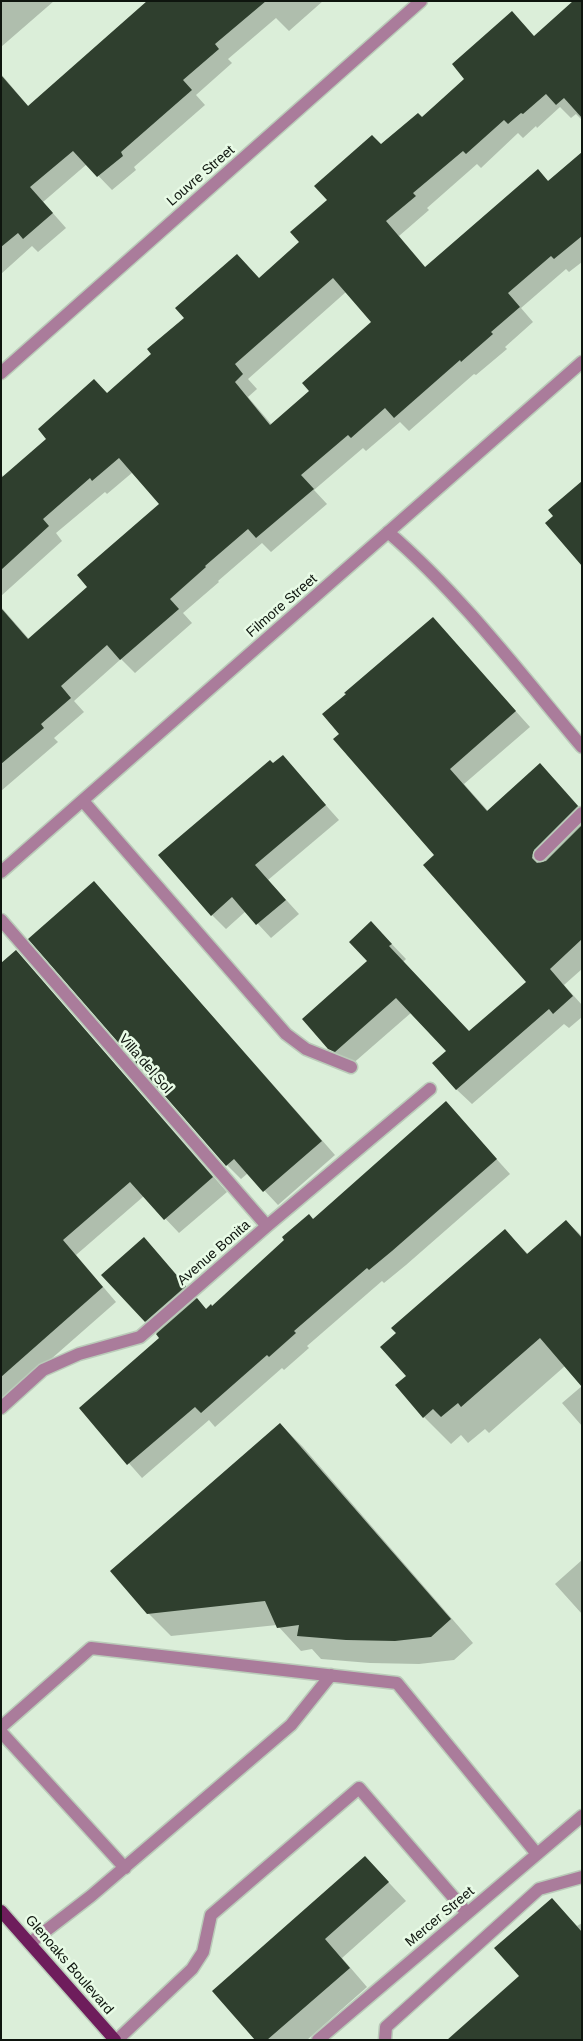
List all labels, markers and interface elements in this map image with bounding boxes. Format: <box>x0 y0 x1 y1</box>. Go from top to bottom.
street label: Louvre Street <box>164 142 238 210</box>
street label: Filmore Street <box>243 571 321 641</box>
street label: Villa del Sol <box>115 1031 175 1097</box>
street label: Avenue Bonita <box>174 1217 254 1289</box>
street label: Mercer Street <box>402 1883 478 1951</box>
street label: Glenoaks Boulevard <box>21 1912 117 2018</box>

